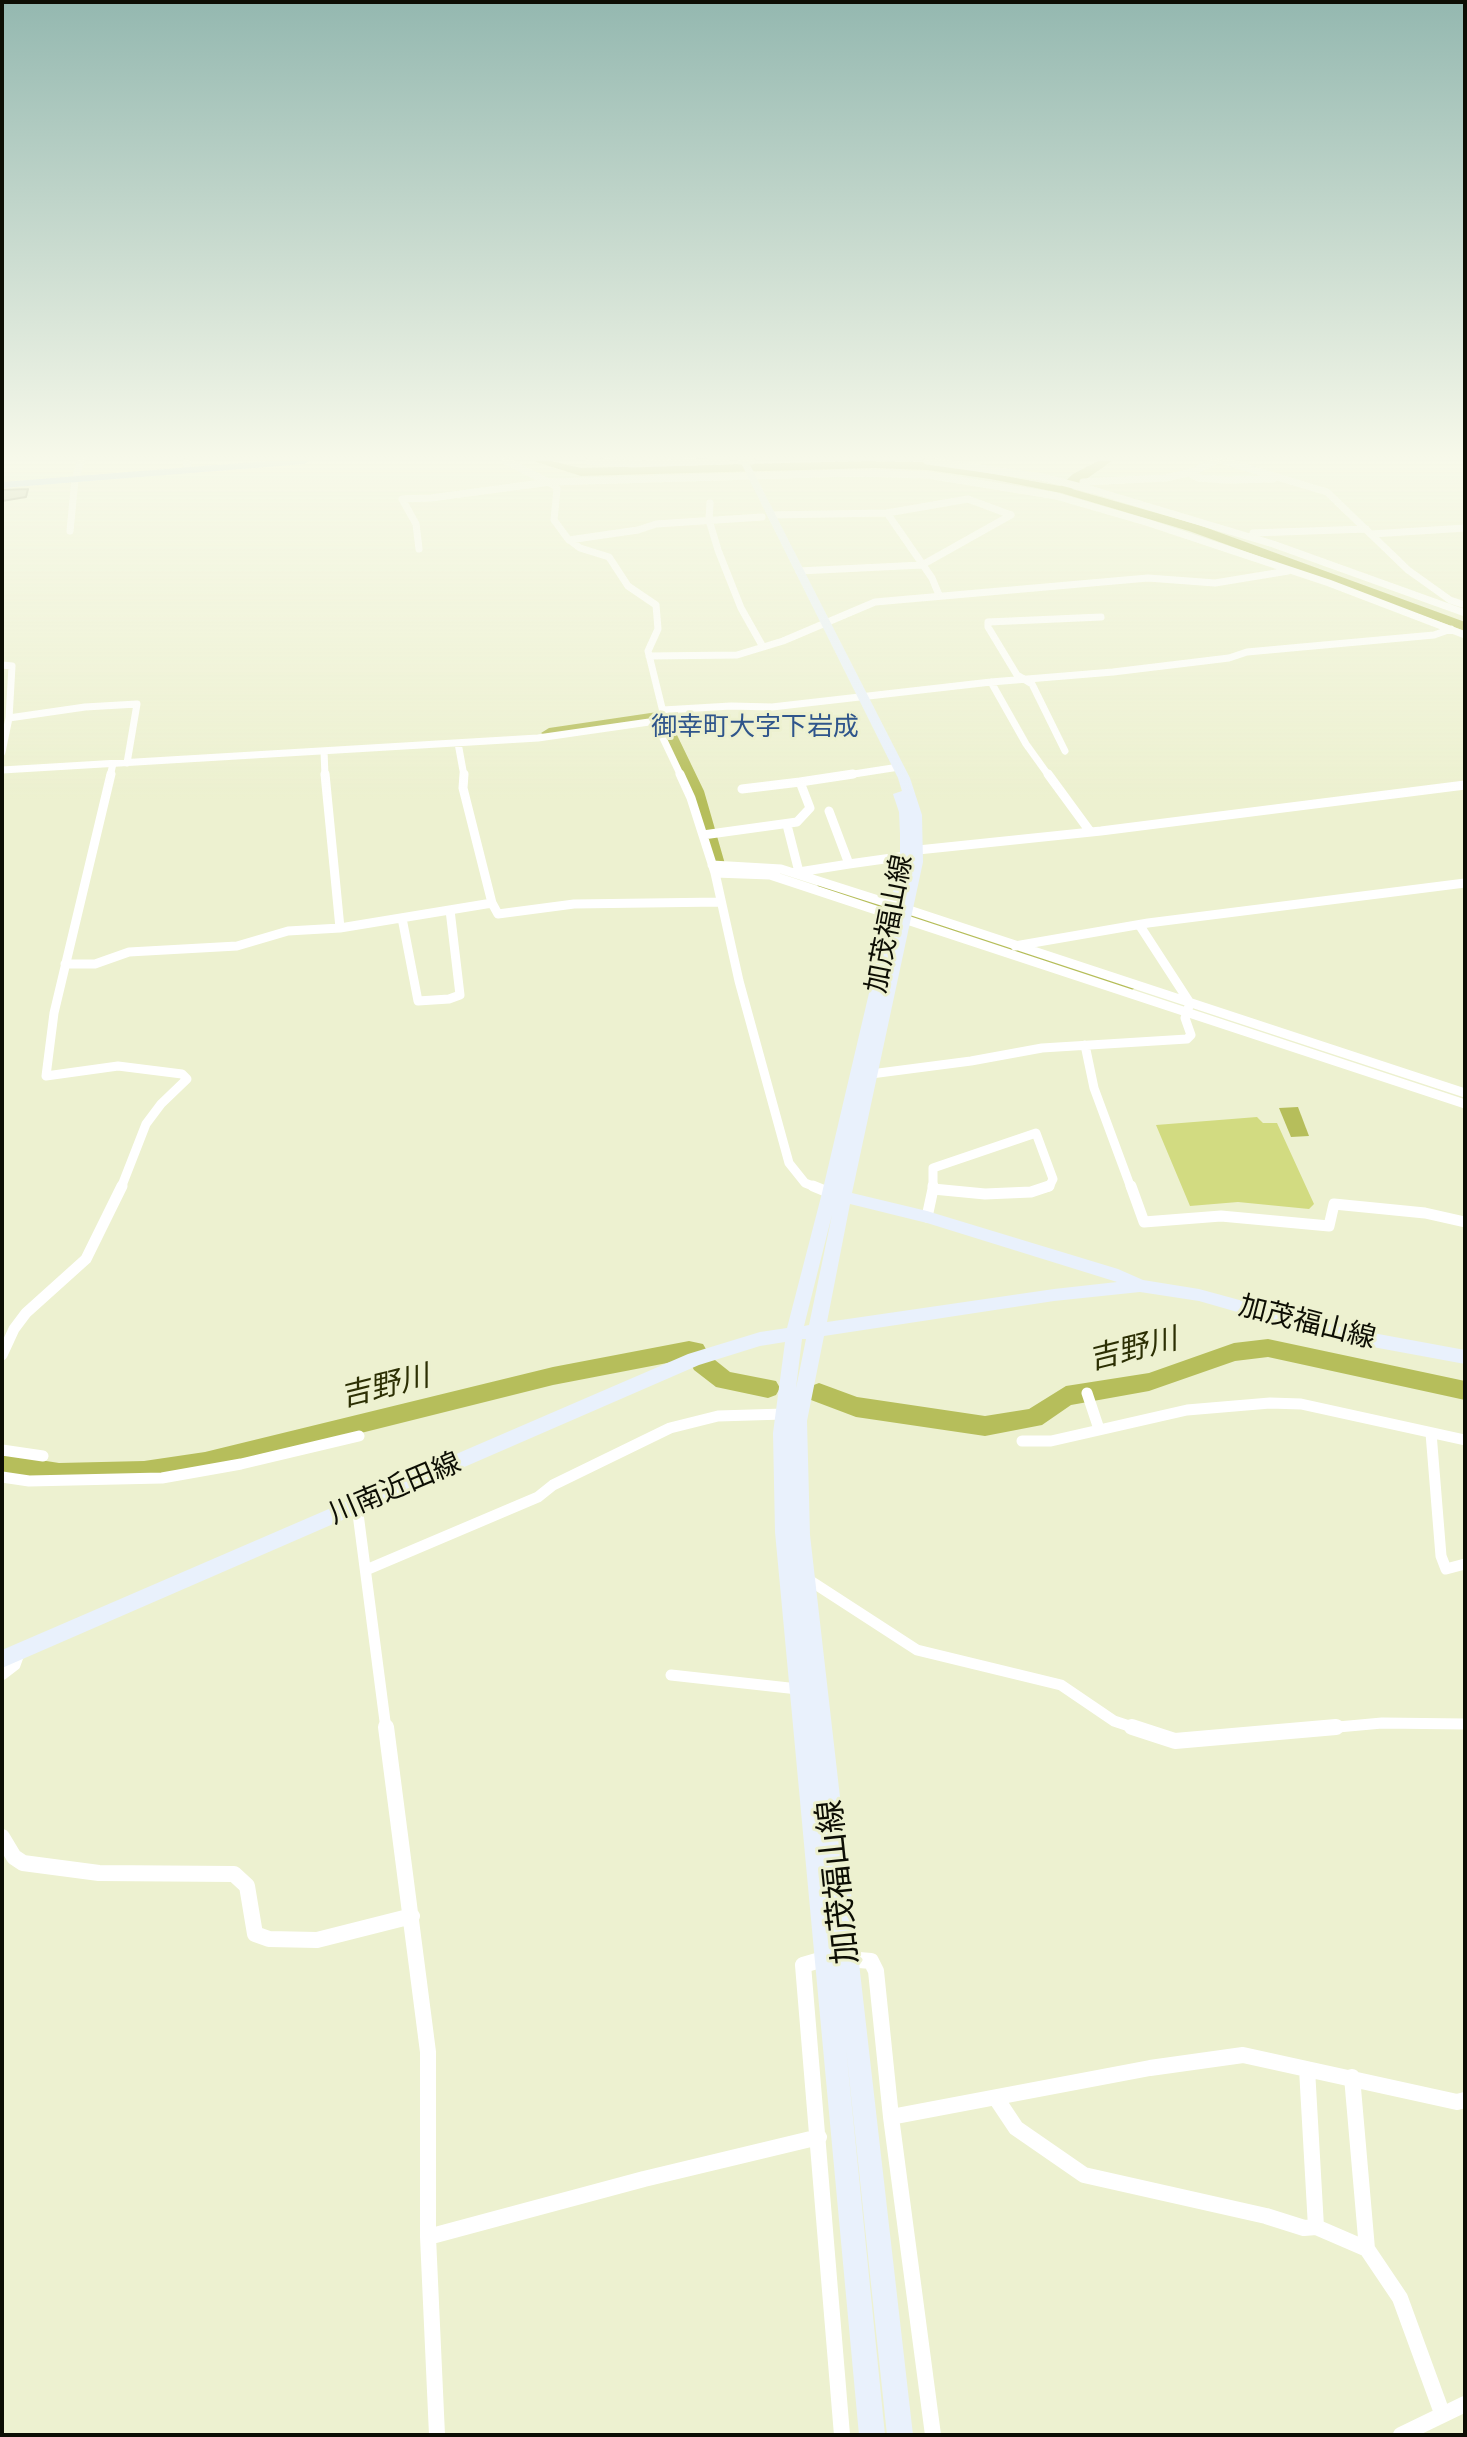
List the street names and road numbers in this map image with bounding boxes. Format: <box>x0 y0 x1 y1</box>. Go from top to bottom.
street label: 加茂福山線 <box>860 852 920 996</box>
street label: 加茂福山線 <box>1235 1290 1379 1356</box>
street label: 川南近田線 <box>324 1446 466 1532</box>
street label: 加茂福山線 <box>811 1798 867 1966</box>

